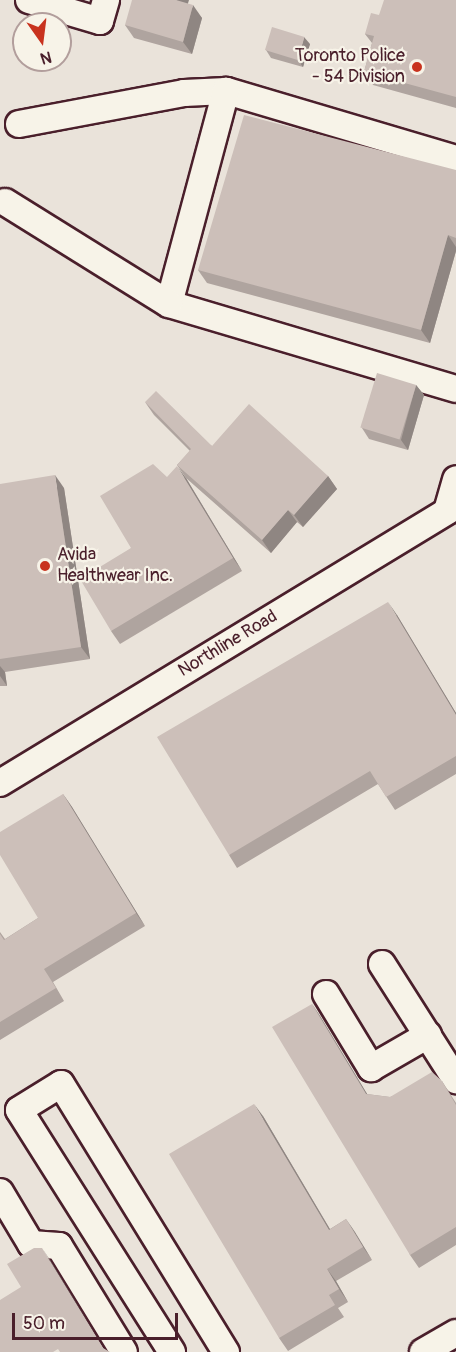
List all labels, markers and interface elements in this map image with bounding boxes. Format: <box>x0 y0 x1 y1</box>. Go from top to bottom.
north arrow <box>12 12 72 72</box>
place label: Toronto Police - 54 Division <box>295 46 405 88</box>
text: N <box>38 47 54 69</box>
marker: Toronto Police - 54 Division <box>410 60 424 74</box>
place label: Avida Healthwear Inc. <box>57 545 173 588</box>
marker: Avida Healthwear Inc. <box>38 559 52 573</box>
street label: Northline Road <box>175 606 281 682</box>
scale bar <box>15 1301 182 1339</box>
text: 50 m <box>23 1312 65 1335</box>

